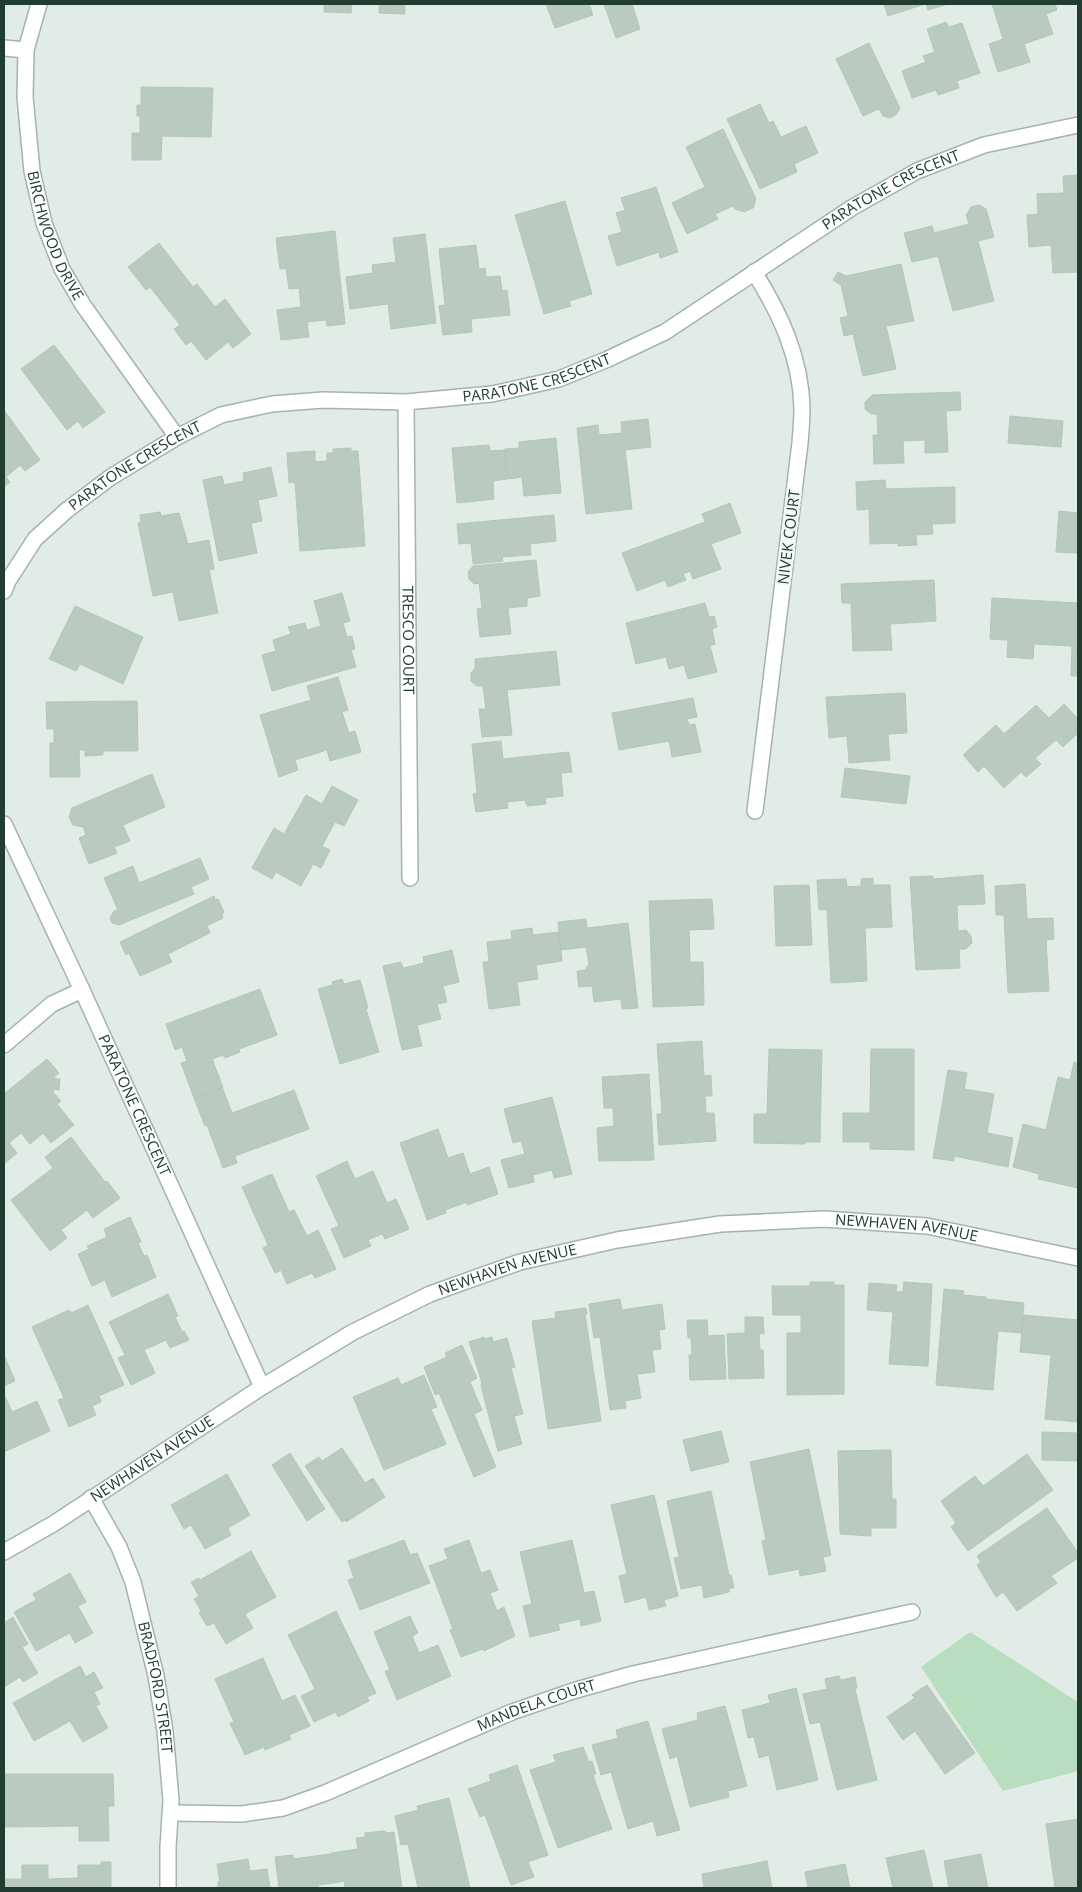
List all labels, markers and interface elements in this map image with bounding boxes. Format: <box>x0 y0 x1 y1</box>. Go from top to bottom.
street label: PARATONE CRESCENT <box>818 144 963 234</box>
street label: BIRCHWOOD DRIVE <box>23 169 89 304</box>
street label: PARATONE CRESCENT <box>461 348 614 406</box>
street label: PARATONE CRESCENT <box>64 415 205 515</box>
street label: NIVEK COURT <box>772 488 804 585</box>
street label: TRESCO COURT <box>399 586 419 695</box>
street label: PARATONE CRESCENT <box>94 1031 176 1180</box>
street label: NEWHAVEN AVENUE <box>835 1209 980 1246</box>
street label: NEWHAVEN AVENUE <box>435 1238 578 1299</box>
street label: NEWHAVEN AVENUE <box>86 1410 217 1506</box>
street label: BRADFORD STREET <box>134 1619 178 1755</box>
street label: MANDELA COURT <box>474 1674 598 1735</box>

